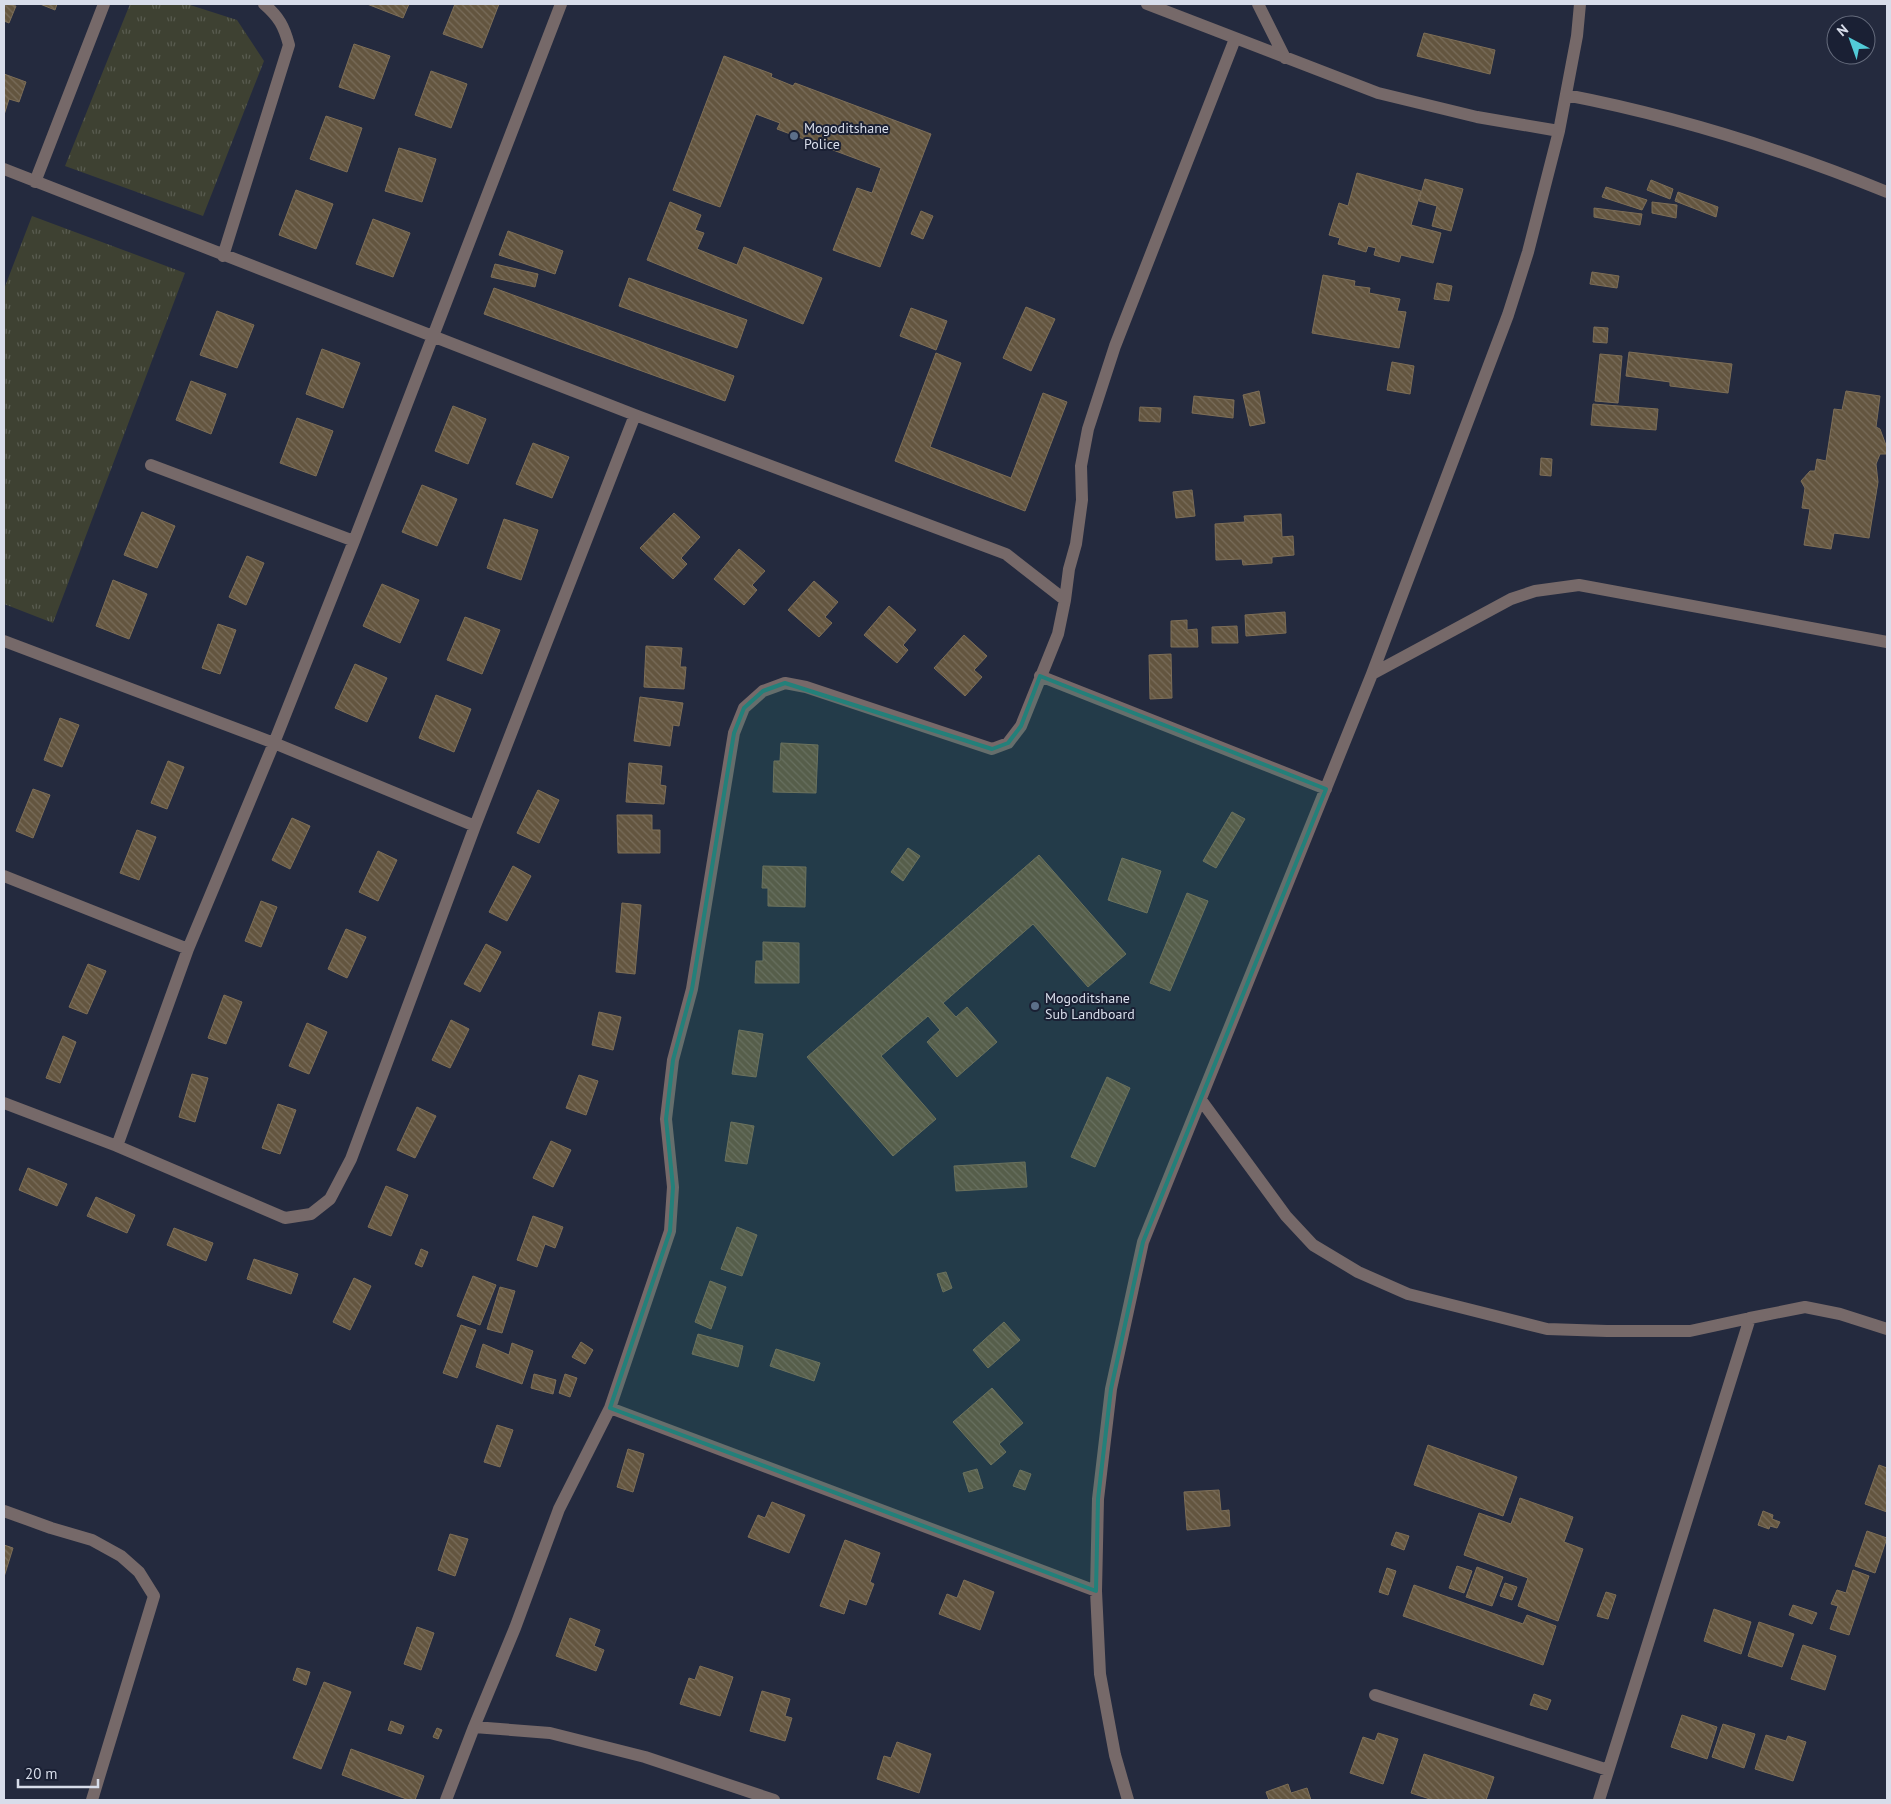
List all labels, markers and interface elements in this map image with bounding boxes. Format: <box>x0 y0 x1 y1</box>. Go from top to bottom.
north arrow <box>1826 15 1876 65</box>
text: N <box>1833 20 1852 40</box>
place label: Mogoditshane Police <box>804 119 889 153</box>
marker: Mogoditshane Police <box>788 130 800 142</box>
place label: Mogoditshane Sub Landboard <box>1045 989 1135 1023</box>
marker: Mogoditshane Sub Landboard <box>1029 1000 1041 1012</box>
scale bar <box>18 1756 98 1788</box>
text: 20 m <box>25 1764 58 1783</box>

